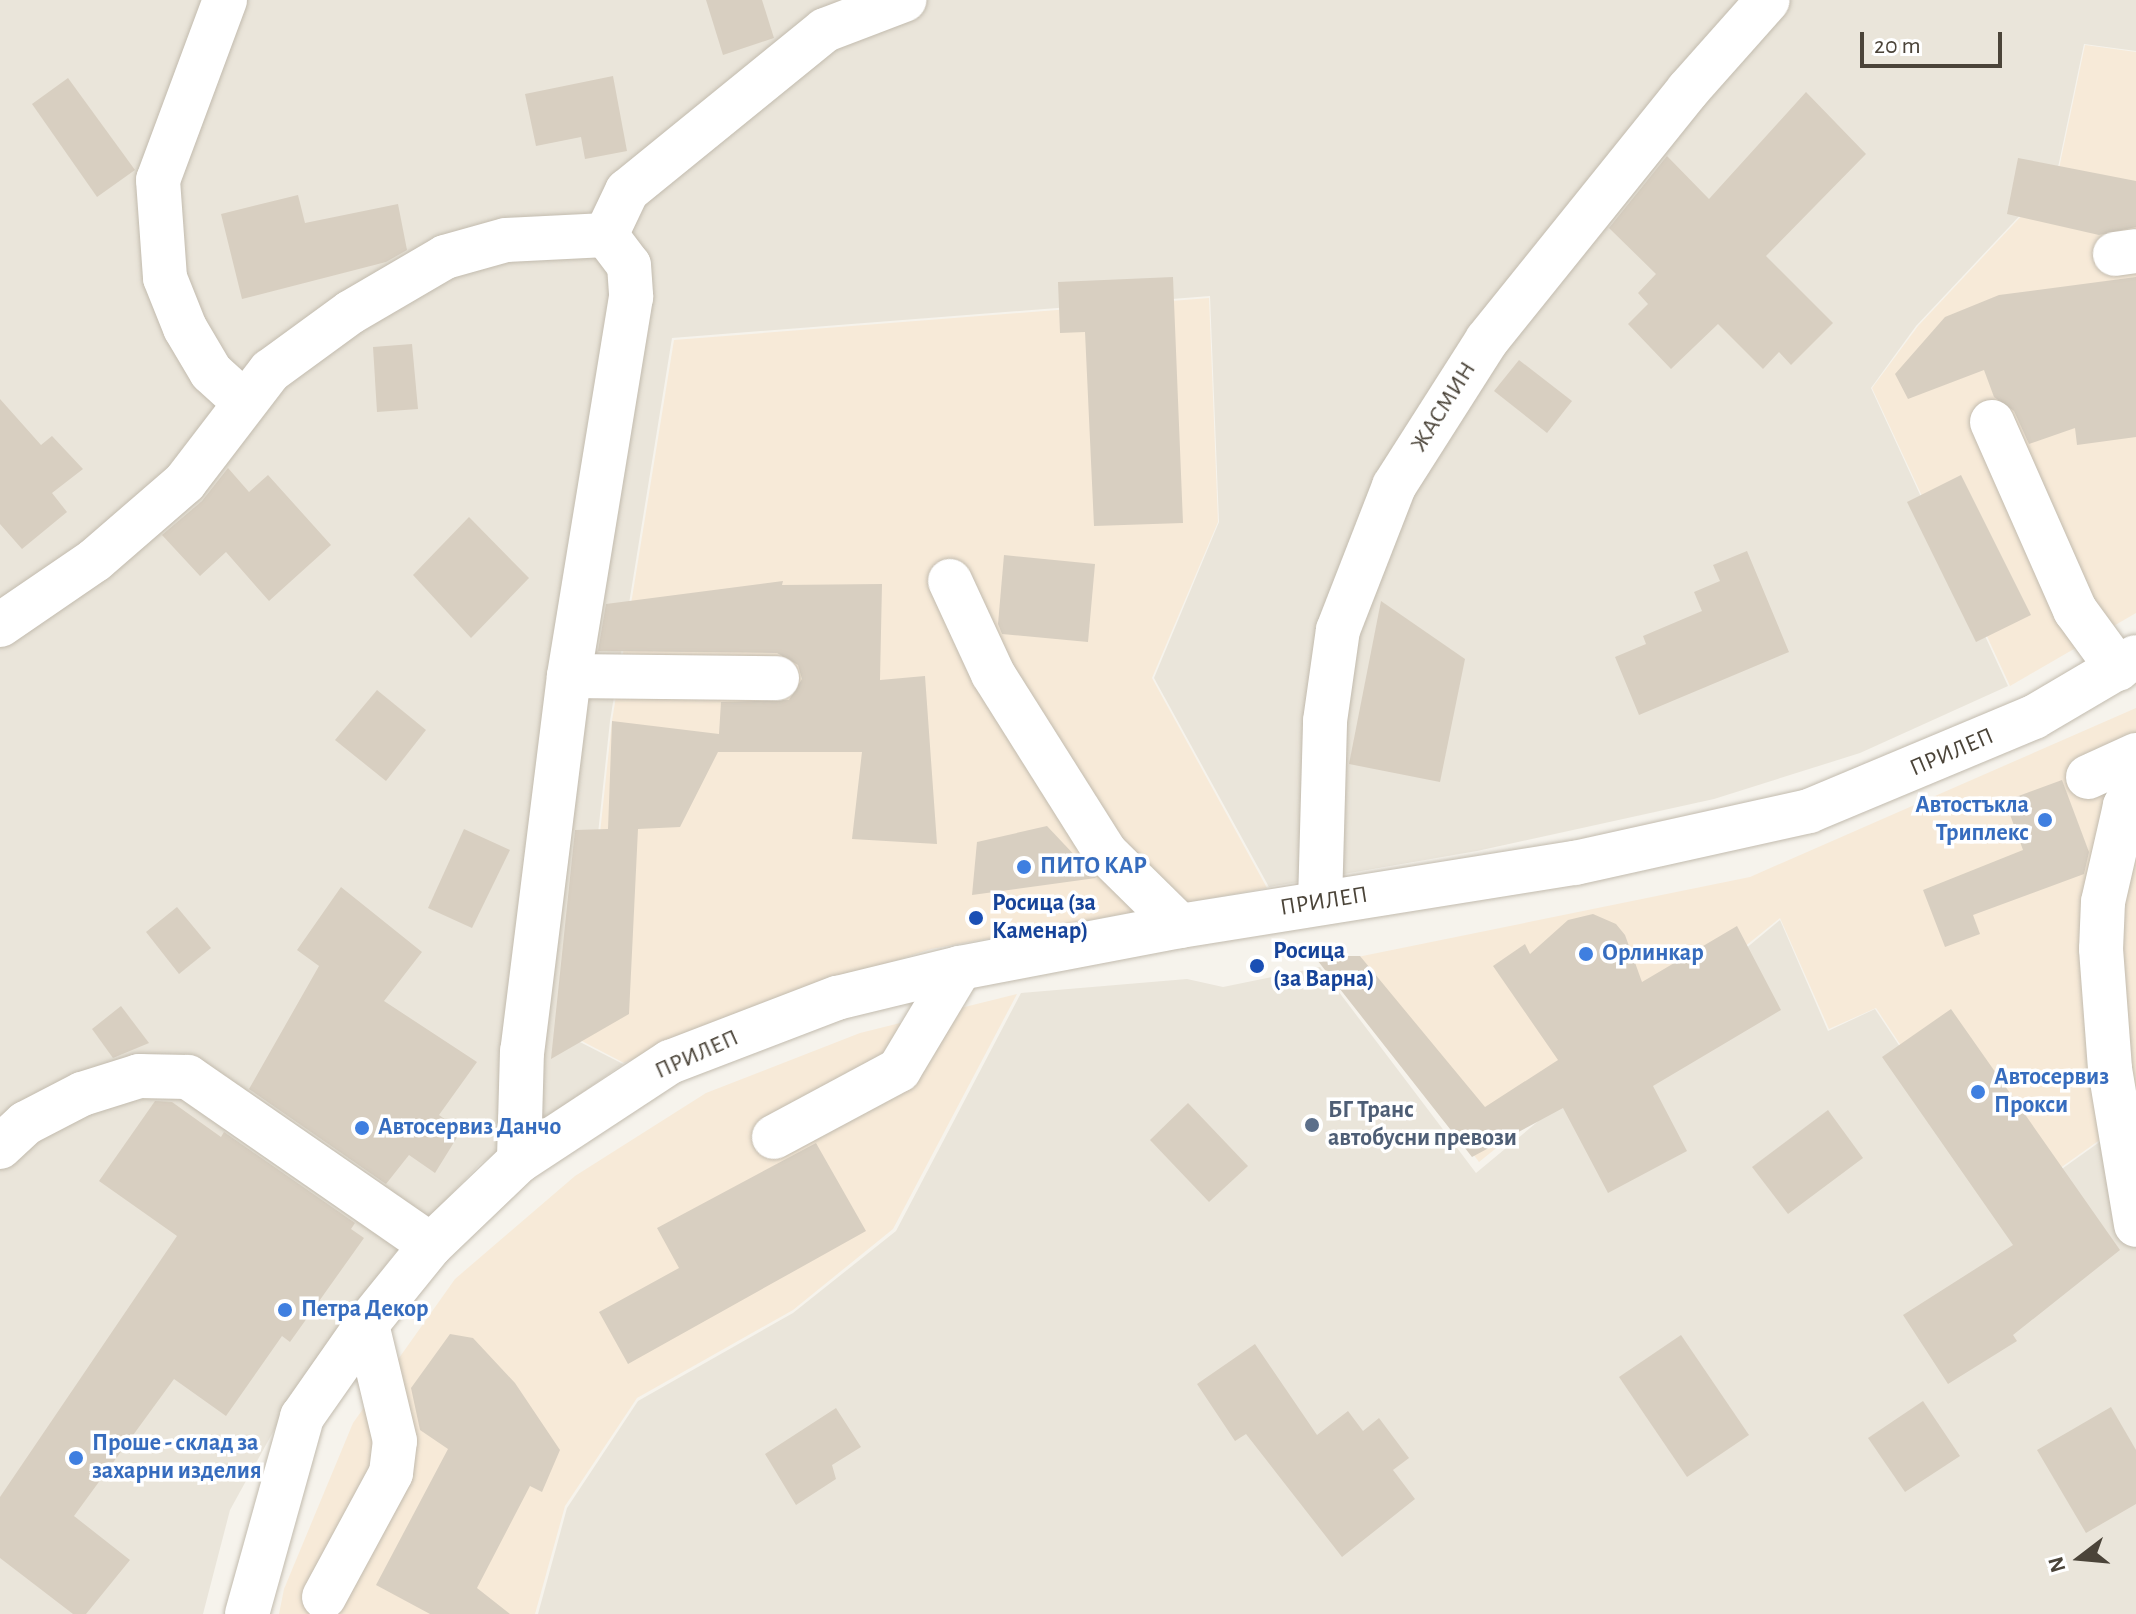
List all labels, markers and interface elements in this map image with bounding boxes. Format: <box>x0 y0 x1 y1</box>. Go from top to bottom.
scale bar <box>1864 16 2006 66</box>
text: 20 m <box>1874 34 1921 58</box>
street label: ЖАСМИН <box>1405 357 1483 457</box>
street label: ПРИЛЕП <box>1906 722 1998 784</box>
place label: Автостъкла Триплекс <box>1915 792 2029 848</box>
marker: Автостъкла Триплекс <box>2036 811 2054 829</box>
place label: ПИТО КАР <box>1040 853 1147 881</box>
marker: ПИТО КАР <box>1015 858 1033 876</box>
street label: ПРИЛЕП <box>1278 881 1370 923</box>
place label: Росица (за Каменар) <box>992 890 1096 946</box>
marker: Росица (за Каменар) <box>967 909 985 927</box>
place label: Росица (за Варна) <box>1273 938 1375 994</box>
place label: Орлинкар <box>1602 940 1704 968</box>
marker: Орлинкар <box>1577 945 1595 963</box>
marker: Росица (за Варна) <box>1248 957 1266 975</box>
street label: ПРИЛЕП <box>651 1024 743 1086</box>
place label: Автосервиз Прокси <box>1994 1064 2109 1120</box>
marker: Автосервиз Прокси <box>1969 1083 1987 1101</box>
place label: БГ Транс автобусни превози <box>1328 1097 1517 1153</box>
place label: Автосервиз Данчо <box>378 1114 561 1142</box>
marker: БГ Транс автобусни превози <box>1303 1116 1321 1134</box>
marker: Автосервиз Данчо <box>353 1119 371 1137</box>
place label: Петра Декор <box>301 1296 428 1324</box>
marker: Петра Декор <box>276 1301 294 1319</box>
place label: Проше - склад за захарни изделия <box>92 1430 262 1486</box>
marker: Проше - склад за захарни изделия <box>67 1449 85 1467</box>
north arrow <box>2040 1518 2120 1598</box>
text: N <box>2044 1554 2070 1575</box>

